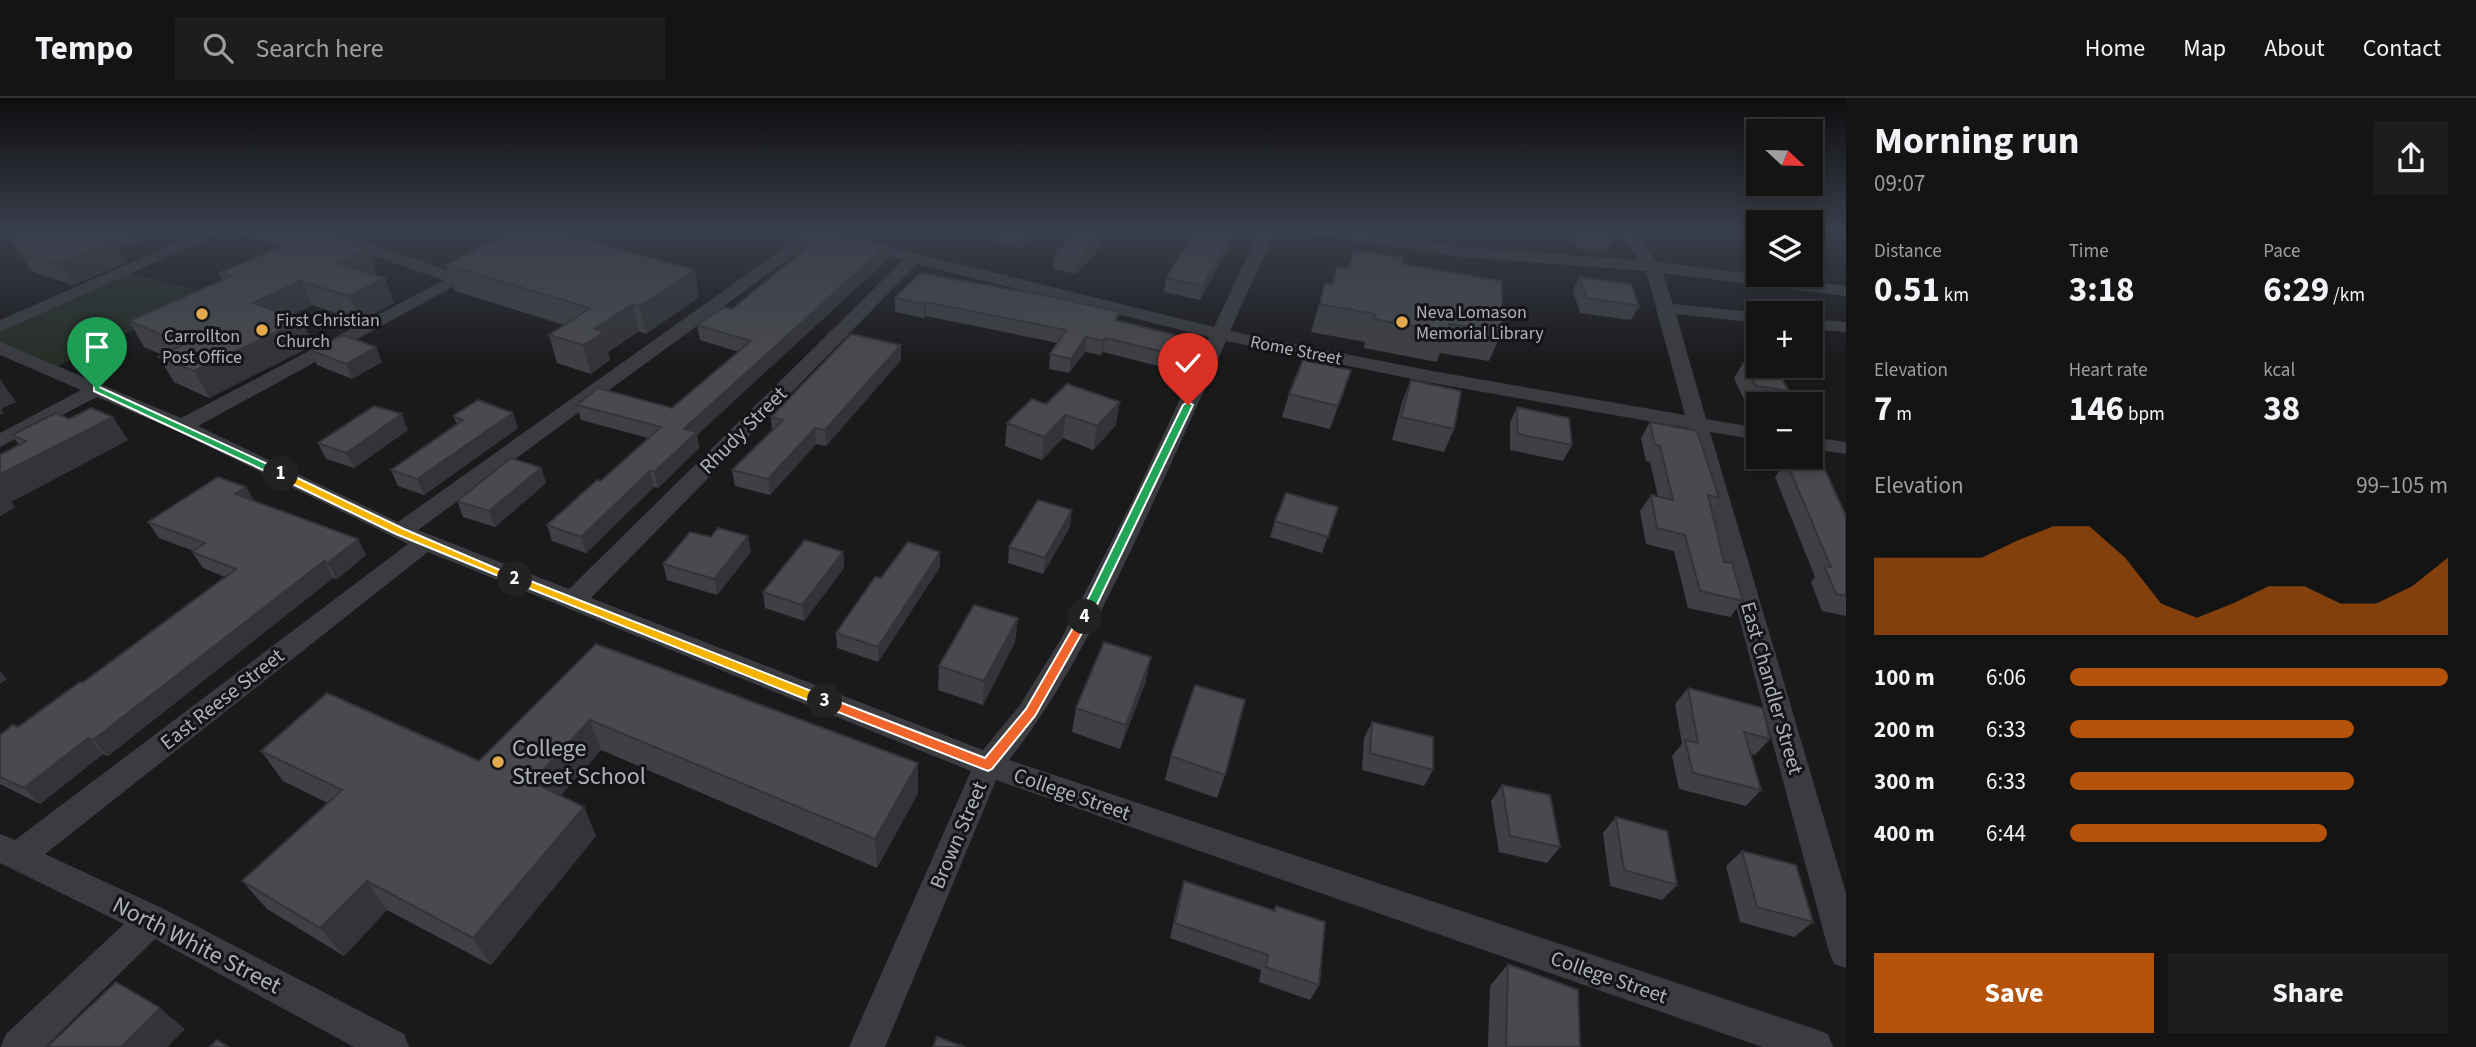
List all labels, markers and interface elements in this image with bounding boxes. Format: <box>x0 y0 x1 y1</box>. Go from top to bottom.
search box <box>175 17 665 80</box>
text: Tempo <box>35 25 133 72</box>
icon: search <box>199 29 237 67</box>
text: Search here <box>255 30 384 67</box>
text: Home <box>2085 31 2145 66</box>
text: Map <box>2183 31 2226 66</box>
text: About <box>2264 31 2325 66</box>
text: Contact <box>2363 31 2441 66</box>
text: Morning run <box>1874 114 2079 168</box>
north arrow <box>1746 119 1824 196</box>
map controls <box>1746 119 1823 469</box>
button: share <box>2374 121 2448 195</box>
text: 09:07 <box>1874 167 1925 200</box>
button: layers <box>1746 210 1823 287</box>
text: Distance <box>1874 238 1942 265</box>
text: Time <box>2069 238 2109 265</box>
text: Pace <box>2263 238 2301 265</box>
text: 0.51 <box>1874 265 1940 315</box>
text: 3:18 <box>2069 265 2135 315</box>
text: 6:29 <box>2263 265 2329 315</box>
text: km <box>1940 282 1969 309</box>
text: /km <box>2329 282 2365 309</box>
place label: Neva Lomason Memorial Library <box>1416 300 1544 346</box>
button: + <box>1746 301 1823 378</box>
marker: Carrollton Post Office <box>194 306 210 322</box>
place label: First Christian Church <box>276 308 380 354</box>
marker: Neva Lomason Memorial Library <box>1394 314 1410 330</box>
pin <box>67 317 127 389</box>
marker: First Christian Church <box>254 322 270 338</box>
place label: Carrollton Post Office <box>162 324 242 370</box>
icon: arrive <box>78 328 116 366</box>
street label: Rome Street <box>1248 329 1344 372</box>
pin <box>1158 333 1218 405</box>
icon: check <box>1169 344 1207 382</box>
text: Elevation <box>1874 357 1948 384</box>
text: Heart rate <box>2069 357 2148 384</box>
text: kcal <box>2263 357 2295 384</box>
street label: Rhudy Street <box>692 379 794 481</box>
text: 7 <box>1874 384 1892 434</box>
text: 146 <box>2069 384 2124 434</box>
text: 38 <box>2263 384 2300 434</box>
button: − <box>1746 392 1823 469</box>
text: m <box>1892 401 1912 428</box>
text: bpm <box>2124 401 2165 428</box>
pin: 1 <box>264 456 298 492</box>
text: 1 <box>275 460 286 487</box>
text: Elevation <box>1874 469 1964 502</box>
text: 99–105 m <box>2356 469 2448 502</box>
pin: 2 <box>498 561 532 596</box>
text: 2 <box>509 565 520 592</box>
street label: East Chandler Street <box>1733 598 1811 778</box>
pin: 4 <box>1068 600 1102 634</box>
text: 4 <box>1079 603 1090 630</box>
street label: East Reese Street <box>154 641 290 757</box>
text: 100 m <box>1874 661 1935 694</box>
text: 6:06 <box>1986 661 2026 694</box>
pin: 3 <box>808 684 842 718</box>
text: 3 <box>819 687 830 714</box>
text: 200 m <box>1874 713 1935 746</box>
text: 6:33 <box>1986 713 2026 746</box>
place label: College Street School <box>512 731 646 794</box>
marker: College Street School <box>490 754 506 770</box>
street label: College Street <box>1010 760 1134 828</box>
text: 300 m <box>1874 765 1935 798</box>
text: 6:33 <box>1986 765 2026 798</box>
street label: Brown Street <box>922 777 994 893</box>
text: 400 m <box>1874 817 1935 850</box>
text: 6:44 <box>1986 817 2026 850</box>
street label: North White Street <box>106 888 287 1003</box>
street label: College Street <box>1547 943 1671 1011</box>
button: Save <box>1874 953 2154 1033</box>
button: Share <box>2168 953 2448 1033</box>

